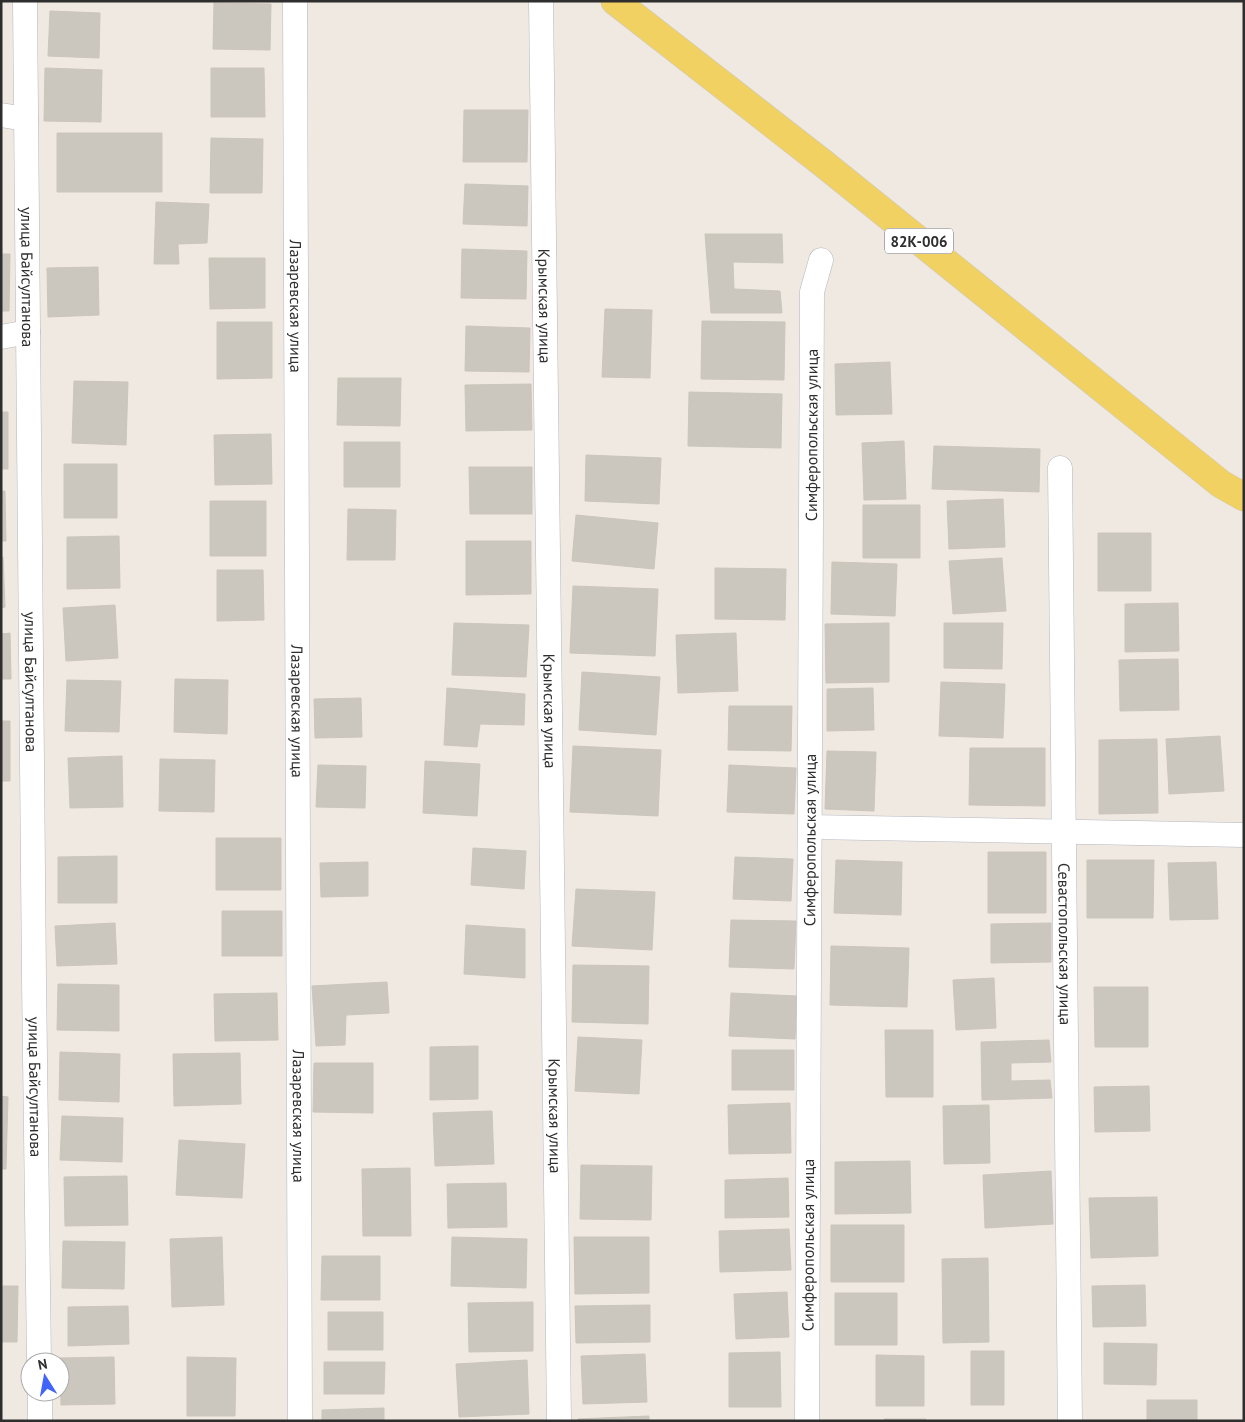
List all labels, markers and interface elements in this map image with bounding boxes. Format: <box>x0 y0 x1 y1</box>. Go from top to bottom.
street label: улица Байсултанова <box>17 207 38 347</box>
road number: 82К-006 <box>885 228 953 254</box>
street label: Лазаревская улица <box>286 238 306 373</box>
street label: Крымская улица <box>534 248 556 363</box>
street label: Симферопольская улица <box>801 349 822 521</box>
street label: улица Байсултанова <box>21 612 42 752</box>
street label: Лазаревская улица <box>287 643 308 778</box>
street label: Крымская улица <box>539 653 561 768</box>
street label: Симферопольская улица <box>799 754 820 926</box>
street label: Севастопольская улица <box>1054 863 1076 1025</box>
street label: улица Байсултанова <box>24 1017 46 1157</box>
street label: Лазаревская улица <box>289 1048 309 1183</box>
street label: Крымская улица <box>544 1058 566 1173</box>
street label: Симферопольская улица <box>797 1159 818 1331</box>
north arrow <box>20 1352 70 1402</box>
text: N <box>36 1355 49 1374</box>

